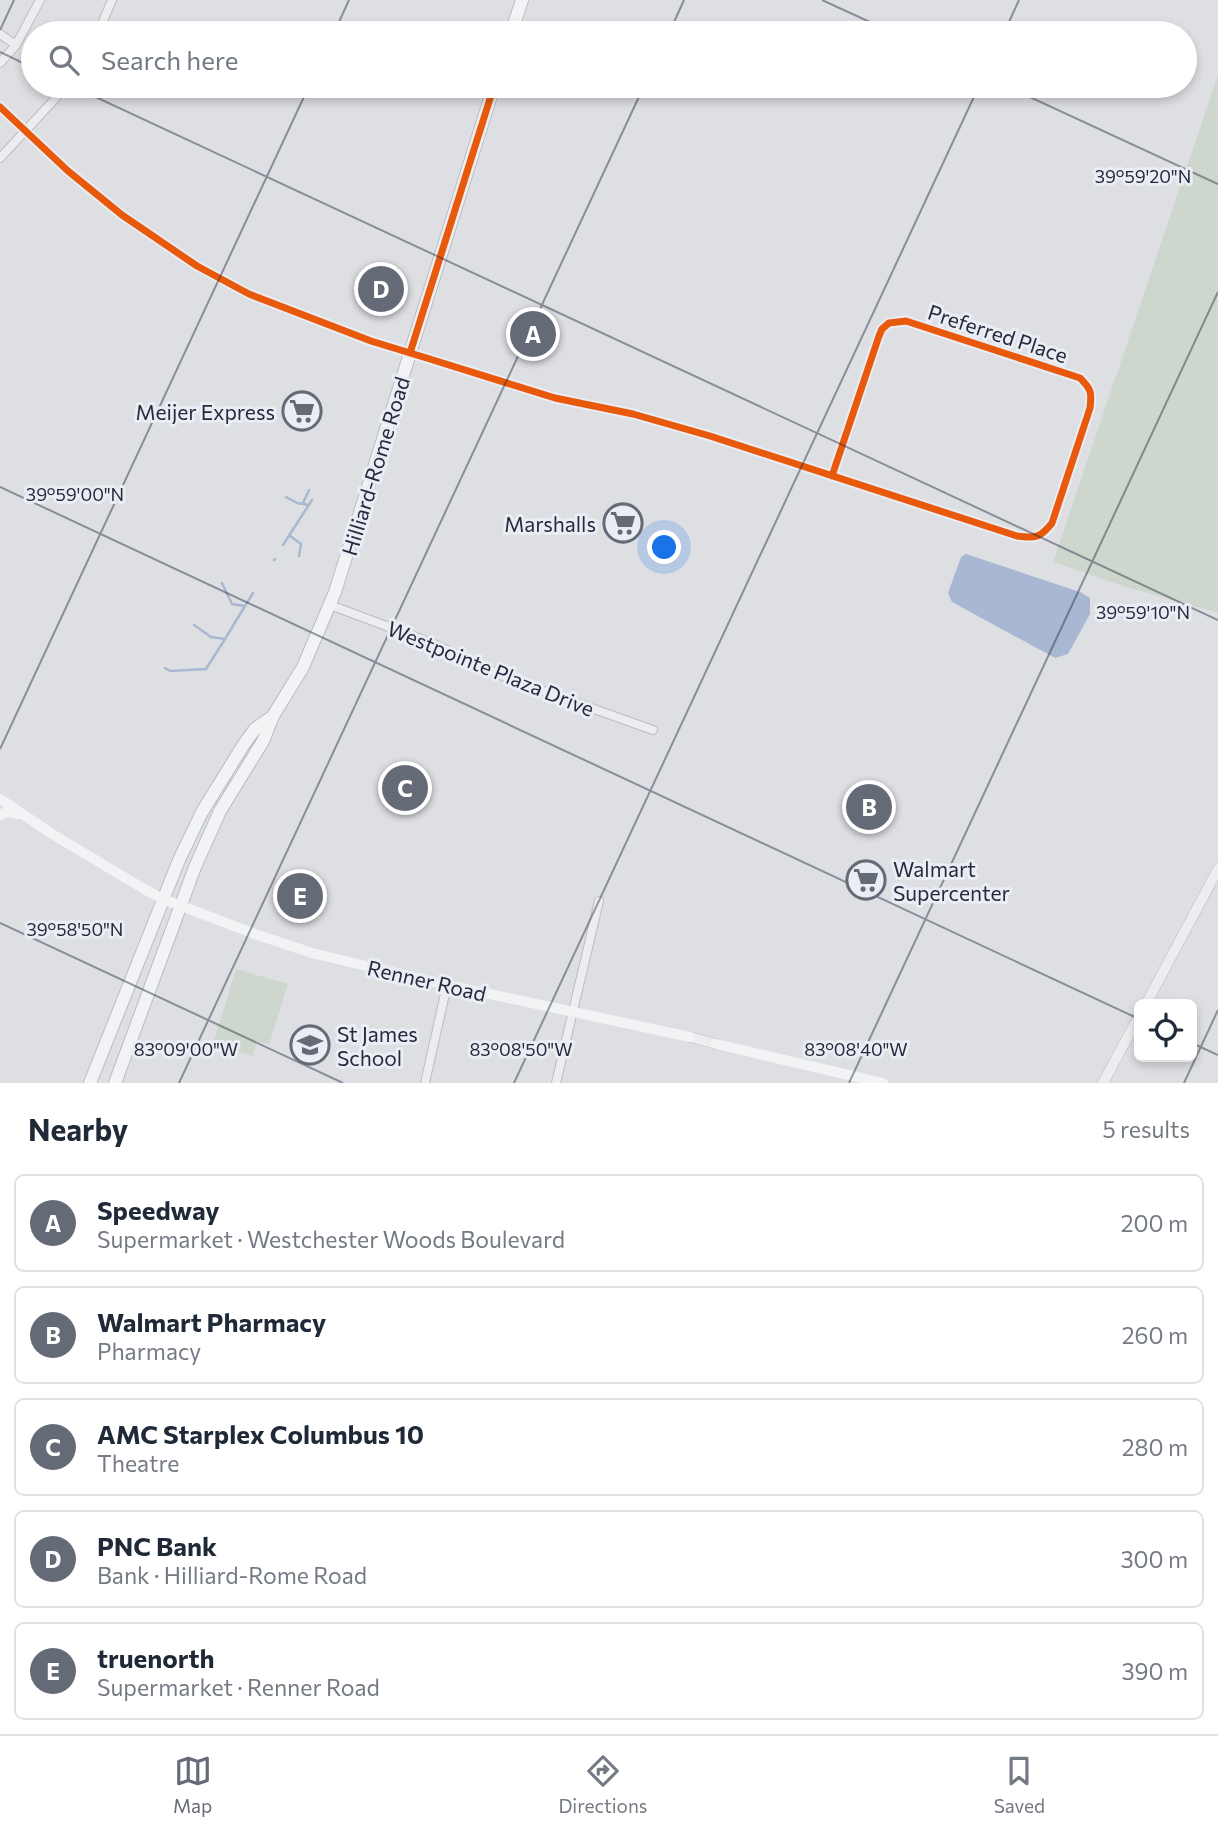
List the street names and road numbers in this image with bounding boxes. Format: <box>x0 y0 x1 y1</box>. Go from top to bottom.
street label: Preferred Place <box>925 299 1071 367</box>
street label: Hilliard-Rome Road <box>336 374 414 558</box>
street label: Westpointe Plaza Drive <box>384 615 598 721</box>
street label: Renner Road <box>365 954 489 1006</box>

